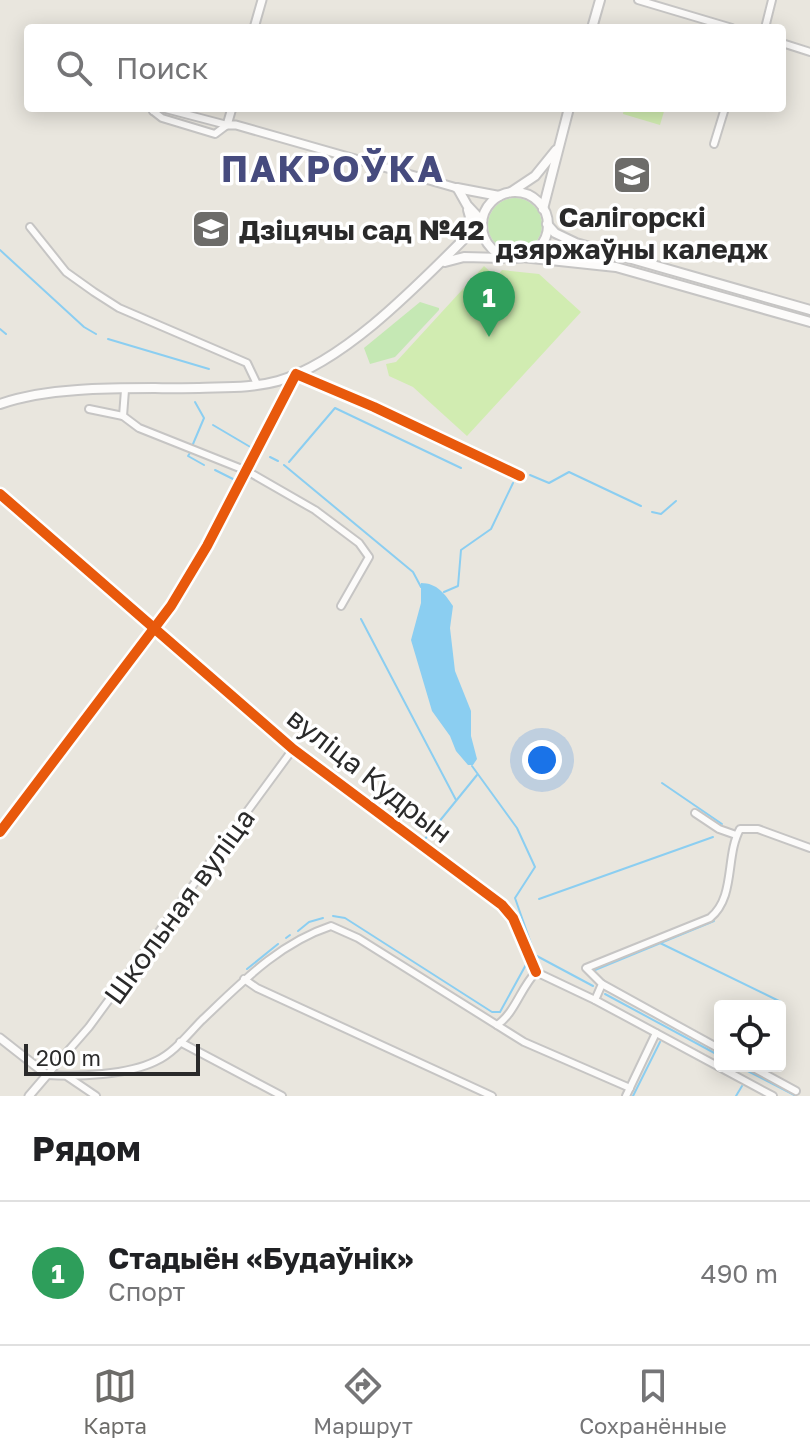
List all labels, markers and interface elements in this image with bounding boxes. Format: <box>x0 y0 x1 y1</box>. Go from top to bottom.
search box <box>24 24 786 112</box>
icon: search <box>52 46 96 90</box>
text: Поиск <box>116 50 208 86</box>
district label: ПАКРОЎКА <box>221 147 445 190</box>
school or university icon: Салігорскі дзяржаўны каледж <box>611 154 653 196</box>
place label: Салігорскі дзяржаўны каледж <box>496 200 768 265</box>
school or university icon: Дзіцячы сад №42 <box>190 208 232 250</box>
place label: Дзіцячы сад №42 <box>239 213 484 246</box>
pin: 1 <box>463 271 515 337</box>
street label: вуліца Кудрын <box>281 701 459 849</box>
your location <box>522 740 562 780</box>
street label: Школьная вуліца <box>97 802 261 1010</box>
map controls <box>714 1000 786 1072</box>
button: locate <box>714 1000 786 1072</box>
scale bar <box>24 1040 200 1076</box>
text: 200 m <box>36 1044 101 1071</box>
text: Рядом <box>32 1128 141 1168</box>
text: Стадыён «Будаўнік» <box>108 1240 413 1276</box>
text: 1 <box>51 1258 65 1289</box>
text: 490 m <box>701 1258 778 1289</box>
text: Спорт <box>108 1276 185 1307</box>
tab: Карта <box>83 1364 147 1439</box>
tab: Маршрут <box>313 1364 413 1439</box>
tab: Сохранённые <box>579 1364 727 1439</box>

